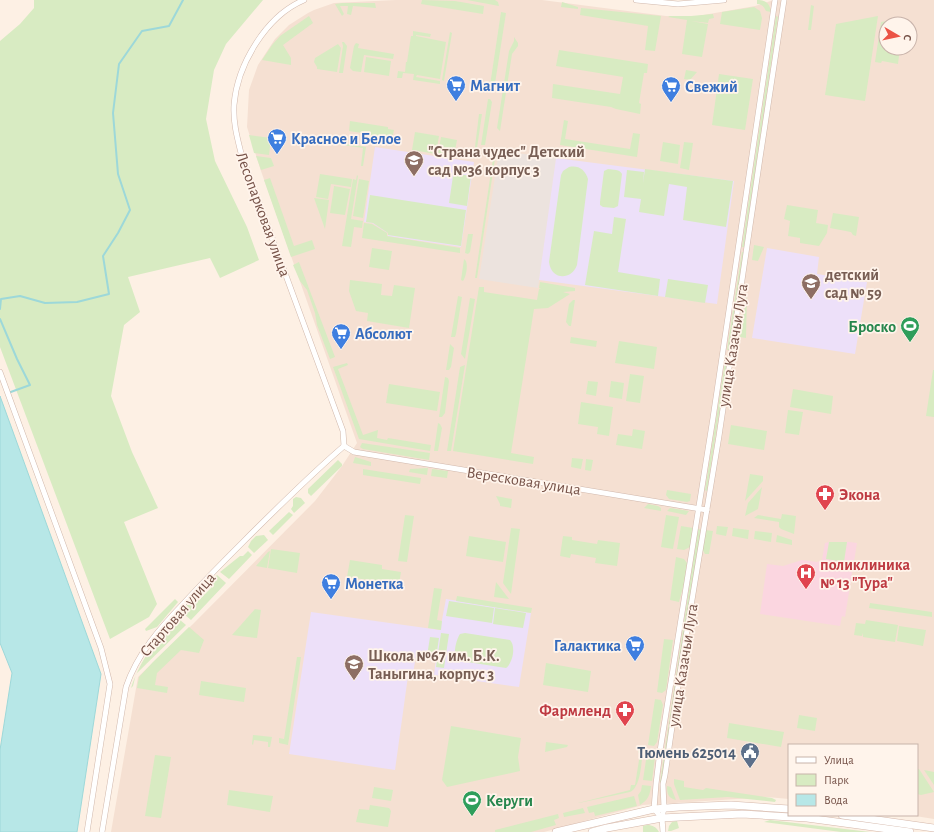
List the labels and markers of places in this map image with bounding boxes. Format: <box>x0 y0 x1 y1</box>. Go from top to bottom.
supermarket icon: Магнит <box>445 74 467 102</box>
supermarket icon: Свежий <box>660 75 682 103</box>
place label: Магнит <box>470 78 521 94</box>
place label: Свежий <box>685 79 738 95</box>
supermarket icon: Красное и Белое <box>266 127 288 155</box>
place label: Красное и Белое <box>291 131 401 147</box>
place label: "Страна чудес" Детский сад №36 корпус 3 <box>428 144 585 179</box>
school or university icon: "Страна чудес" Детский сад №36 корпус 3 <box>403 149 425 177</box>
place label: детский сад № 59 <box>825 267 882 301</box>
school or university icon: детский сад № 59 <box>800 272 822 300</box>
sports icon: Броско <box>899 315 921 343</box>
place label: Броско <box>848 319 896 335</box>
supermarket icon: Абсолют <box>330 322 352 350</box>
place label: Абсолют <box>355 326 413 342</box>
pharmacy icon: Экона <box>814 483 836 511</box>
place label: Экона <box>839 487 881 503</box>
place label: поликлиника № 13 "Тура" <box>820 557 910 592</box>
hospital icon: поликлиника № 13 "Тура" <box>795 562 817 590</box>
supermarket icon: Монетка <box>320 572 342 600</box>
place label: Монетка <box>345 576 404 592</box>
supermarket icon: Галактика <box>624 634 646 662</box>
place label: Галактика <box>554 638 621 654</box>
place label: Школа №67 им. Б.К. Таныгина, корпус 3 <box>368 648 500 683</box>
school or university icon: Школа №67 им. Б.К. Таныгина, корпус 3 <box>343 653 365 681</box>
pharmacy icon: Фармленд <box>614 699 636 727</box>
place label: Фармленд <box>539 703 611 719</box>
public building icon: Тюмень 625014 <box>739 741 761 769</box>
place label: Тюмень 625014 <box>637 745 736 761</box>
sports icon: Керуги <box>461 789 483 817</box>
place label: Керуги <box>486 793 533 810</box>

